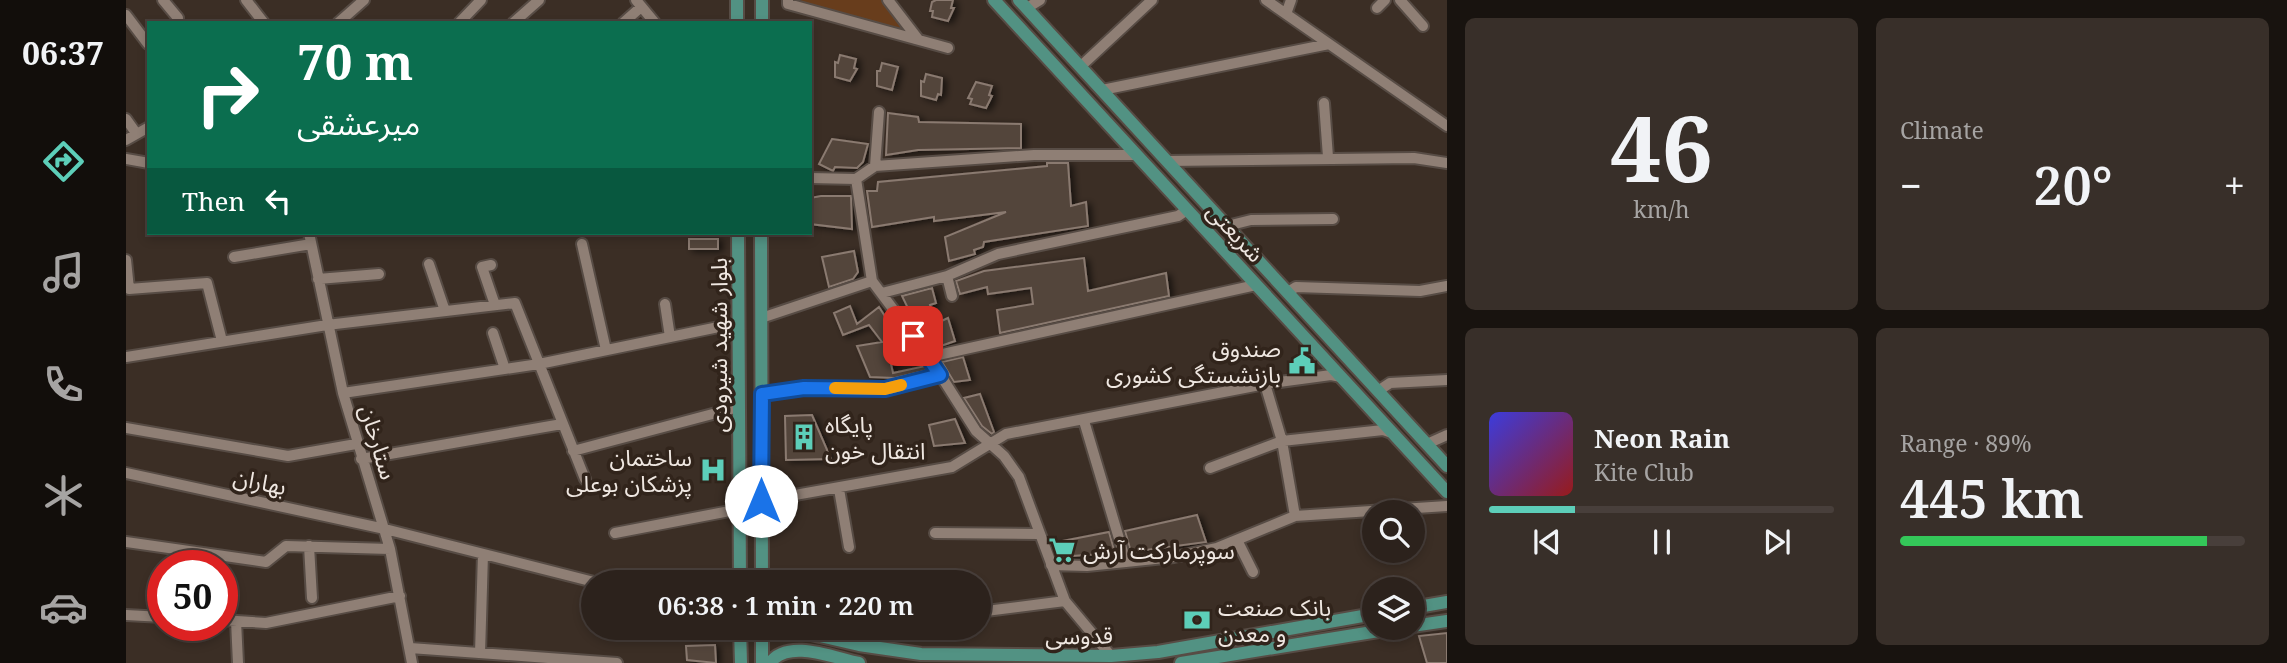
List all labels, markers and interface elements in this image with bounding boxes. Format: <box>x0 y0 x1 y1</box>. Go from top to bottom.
text: 70 m <box>297 28 413 94</box>
text: 06:37 <box>22 31 104 74</box>
icon: right <box>182 49 273 140</box>
text: 46 <box>1610 85 1713 209</box>
text: میرعشقی <box>297 101 420 144</box>
text: Climate <box>1900 114 1984 146</box>
icon: directions <box>39 137 88 186</box>
text: 20° <box>2033 149 2113 220</box>
text: − <box>1900 159 1922 211</box>
text: + <box>2224 159 2245 211</box>
icon: left <box>259 182 297 220</box>
text: Then <box>182 183 245 219</box>
text: km/h <box>1633 193 1690 225</box>
street label: شریعتی <box>1200 195 1272 269</box>
icon: music <box>39 248 88 297</box>
street label: بلوار شهید شیرودی <box>702 258 734 432</box>
pin <box>883 306 943 366</box>
icon: arrive <box>894 317 932 355</box>
place label: صندوق بازنشستگی کشوری <box>1106 332 1281 390</box>
public building icon: صندوق بازنشستگی کشوری <box>1287 346 1317 376</box>
icon: phone <box>39 360 88 409</box>
street label: ستارخان <box>352 401 406 483</box>
place label: پایگاه انتقال خون <box>825 408 925 466</box>
text: Neon Rain <box>1594 420 1730 456</box>
building icon: پایگاه انتقال خون <box>789 422 819 452</box>
text: Range · 89% <box>1900 427 2032 459</box>
place label: ساختمان پزشکان بوعلی <box>566 441 692 499</box>
hospital icon: ساختمان پزشکان بوعلی <box>698 455 728 485</box>
text: Kite Club <box>1594 456 1694 488</box>
street label: بهاران <box>230 460 290 502</box>
text: 445 km <box>1900 462 2084 533</box>
position arrow <box>724 464 798 538</box>
icon: climate <box>39 471 88 520</box>
map controls <box>1362 500 1425 640</box>
button: search <box>1362 500 1425 563</box>
icon: previous <box>1528 523 1566 561</box>
icon: pause <box>1643 523 1681 561</box>
icon: next <box>1758 523 1796 561</box>
place label: سوپرمارکت آرش <box>1083 534 1235 566</box>
supermarket icon: سوپرمارکت آرش <box>1047 535 1077 565</box>
speed limit sign: 50 <box>147 550 238 641</box>
button: layers <box>1362 577 1425 640</box>
icon: car <box>39 583 88 632</box>
text: 06:38 · 1 min · 220 m <box>658 587 914 623</box>
place label: بانک صنعت و معدن <box>1218 591 1331 649</box>
bank icon: بانک صنعت و معدن <box>1182 605 1212 635</box>
street label: قدوسی <box>1045 618 1113 652</box>

